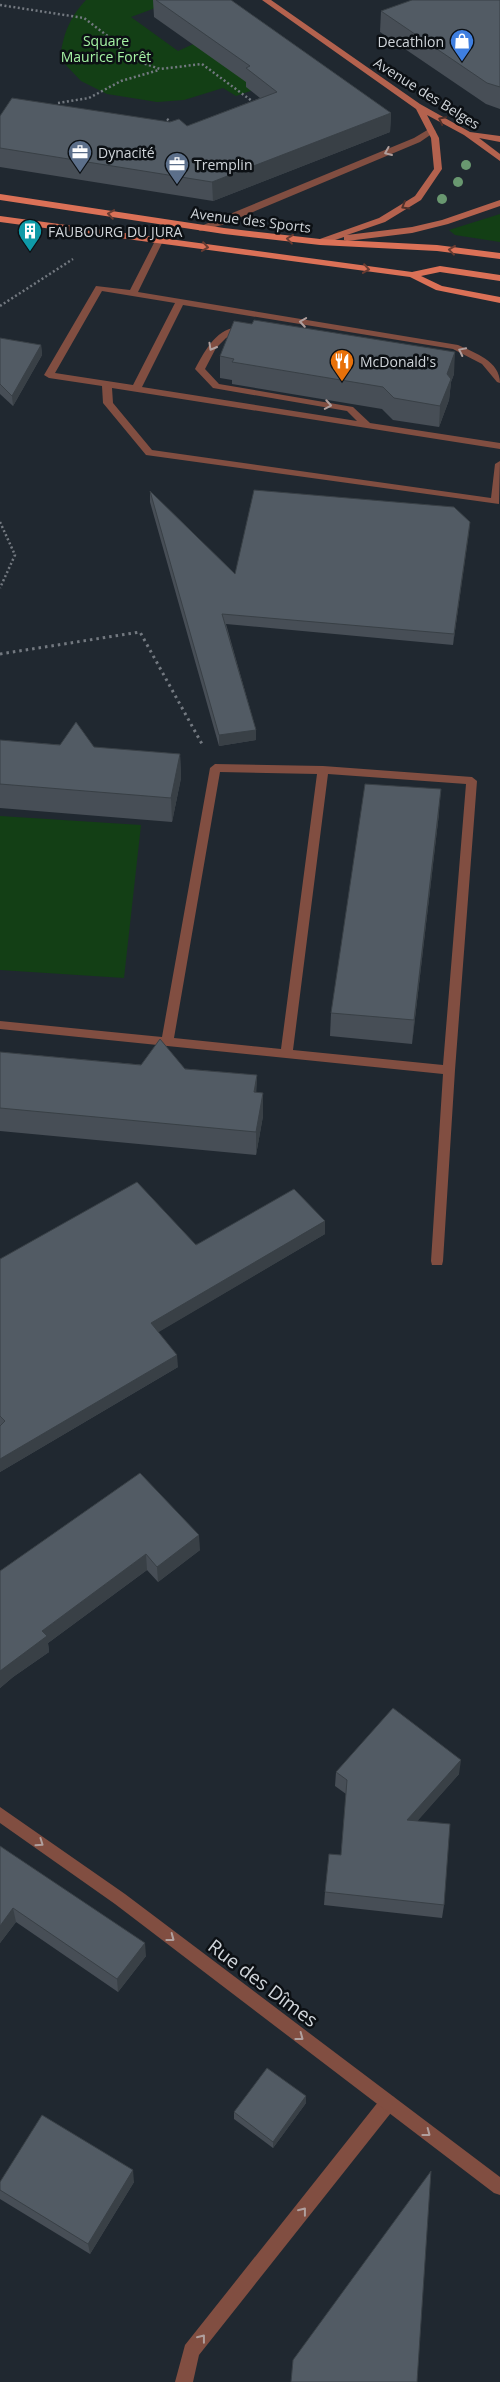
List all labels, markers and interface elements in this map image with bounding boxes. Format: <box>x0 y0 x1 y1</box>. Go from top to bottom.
shop icon: Decathlon <box>449 28 475 62</box>
park label: Square Maurice Forêt <box>61 31 151 66</box>
place label: Decathlon <box>377 32 444 51</box>
street label: Avenue des Belges <box>370 53 484 133</box>
one-way arrow <box>438 116 447 126</box>
office icon: Dynacité <box>67 139 93 173</box>
place label: Dynacité <box>98 143 155 162</box>
one-way arrow <box>384 146 393 156</box>
office icon: Tremplin <box>164 151 190 185</box>
place label: Tremplin <box>194 155 252 174</box>
one-way arrow <box>401 200 410 210</box>
street label: Avenue des Sports <box>190 203 313 237</box>
one-way arrow <box>107 209 115 220</box>
building icon: FAUBOURG DU JURA <box>17 218 43 252</box>
place label: FAUBOURG DU JURA <box>48 222 182 241</box>
one-way arrow <box>285 234 293 245</box>
one-way arrow <box>201 241 209 252</box>
one-way arrow <box>447 245 455 256</box>
one-way arrow <box>362 263 370 274</box>
one-way arrow <box>298 318 307 328</box>
one-way arrow <box>208 341 218 350</box>
one-way arrow <box>458 347 467 357</box>
restaurant icon: McDonald's <box>329 348 355 382</box>
place label: McDonald's <box>360 352 436 371</box>
one-way arrow <box>324 399 333 409</box>
one-way arrow <box>34 1837 44 1846</box>
one-way arrow <box>165 1932 175 1941</box>
street label: Rue des Dîmes <box>203 1933 323 2033</box>
one-way arrow <box>294 2031 303 2039</box>
one-way arrow <box>421 2127 431 2136</box>
one-way arrow <box>297 2207 306 2216</box>
one-way arrow <box>196 2335 204 2344</box>

